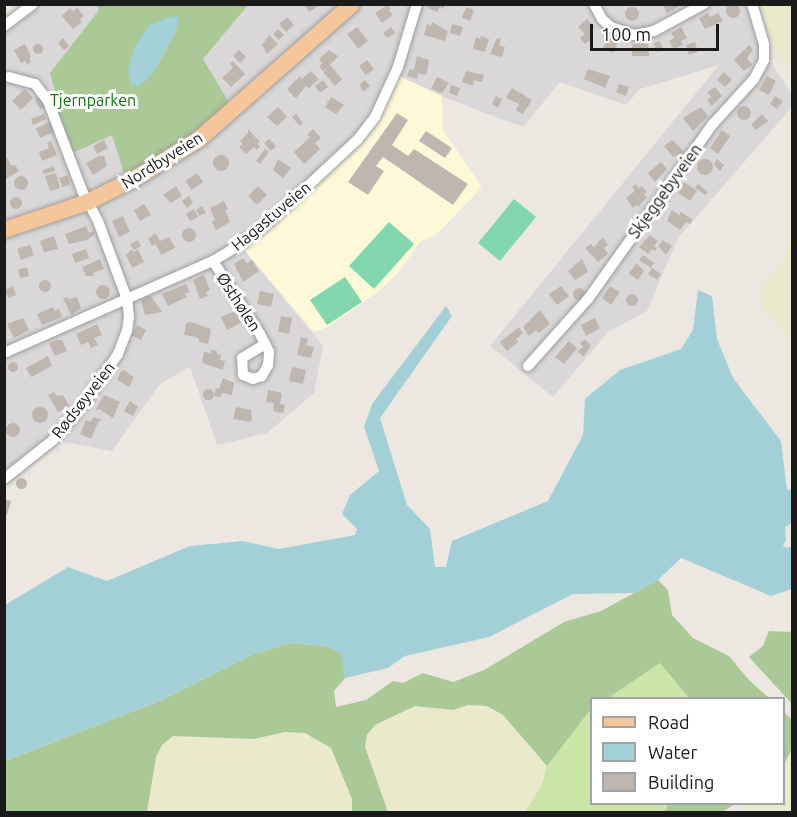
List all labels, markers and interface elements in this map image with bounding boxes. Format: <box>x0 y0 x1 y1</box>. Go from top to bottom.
scale bar <box>593 12 722 50</box>
text: 100 m <box>601 24 651 44</box>
park label: Tjernparken <box>50 90 136 110</box>
street label: Nordbyveien <box>118 127 206 193</box>
street label: Skjeggebyveien <box>624 140 706 242</box>
street label: Hagastuveien <box>227 177 315 255</box>
street label: Østhølen <box>213 269 265 335</box>
street label: Rødsøyveien <box>47 358 119 442</box>
legend <box>590 697 785 805</box>
text: Road <box>648 712 690 732</box>
text: Water <box>648 742 697 762</box>
text: Building <box>648 772 714 792</box>

